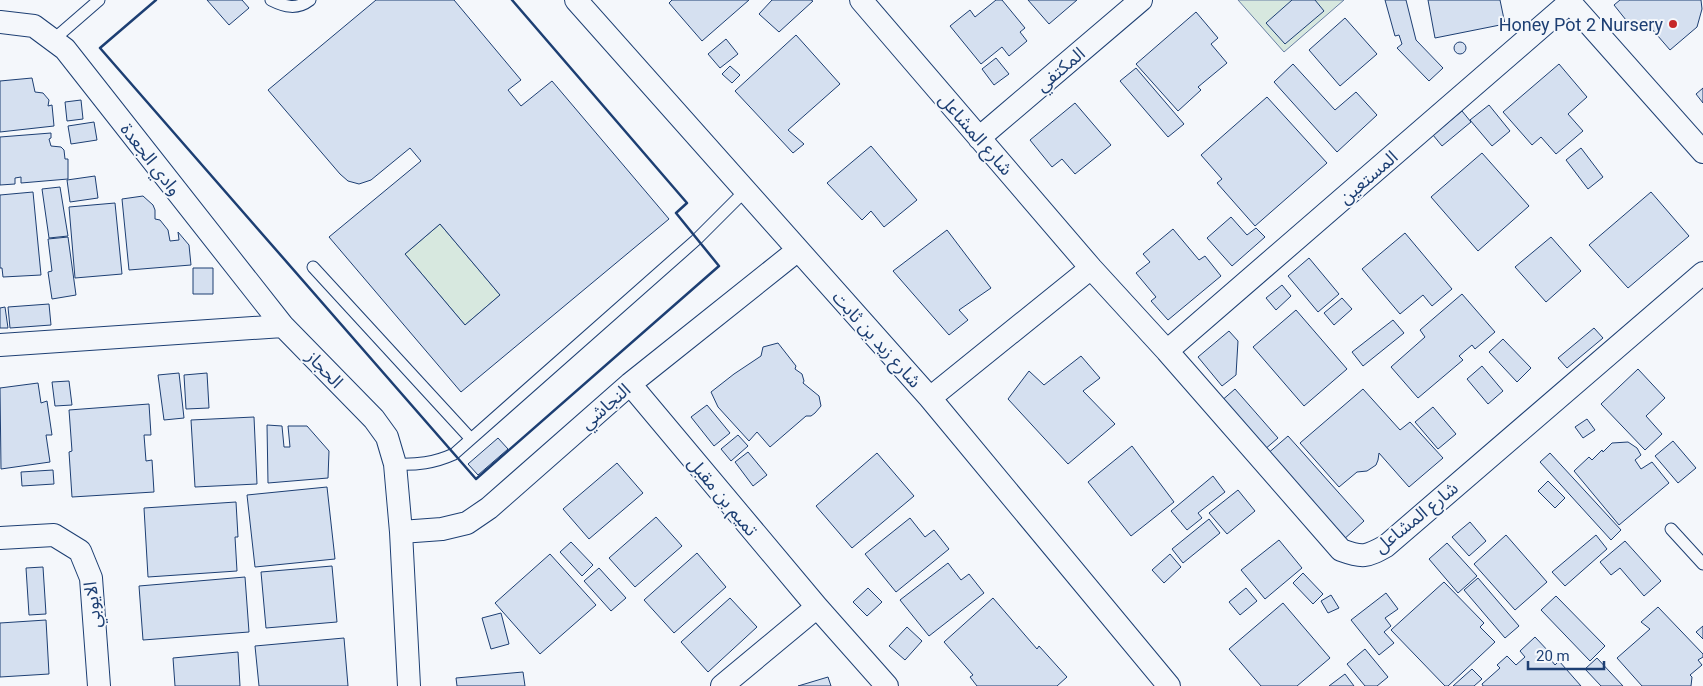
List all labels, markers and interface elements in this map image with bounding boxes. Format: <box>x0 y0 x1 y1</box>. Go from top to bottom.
place label: Honey Pot 2 Nursery <box>1499 14 1663 35</box>
marker: Honey Pot 2 Nursery <box>1667 18 1679 30</box>
street label: المكتفي <box>1031 43 1091 98</box>
street label: شارع المشاعل <box>932 89 1017 182</box>
street label: وادي الجعدة <box>114 119 186 201</box>
street label: المستعين <box>1334 146 1402 209</box>
street label: شارع زيد بن ثابت <box>825 286 926 394</box>
street label: الحجاز <box>301 345 348 393</box>
street label: النجاشي <box>576 379 636 436</box>
street label: تميم بن مقبل <box>681 452 762 542</box>
street label: شارع المشاعل <box>1370 477 1465 560</box>
street label: الايوبي <box>79 580 108 629</box>
scale bar <box>1528 638 1604 670</box>
text: 20 m <box>1536 647 1570 665</box>

